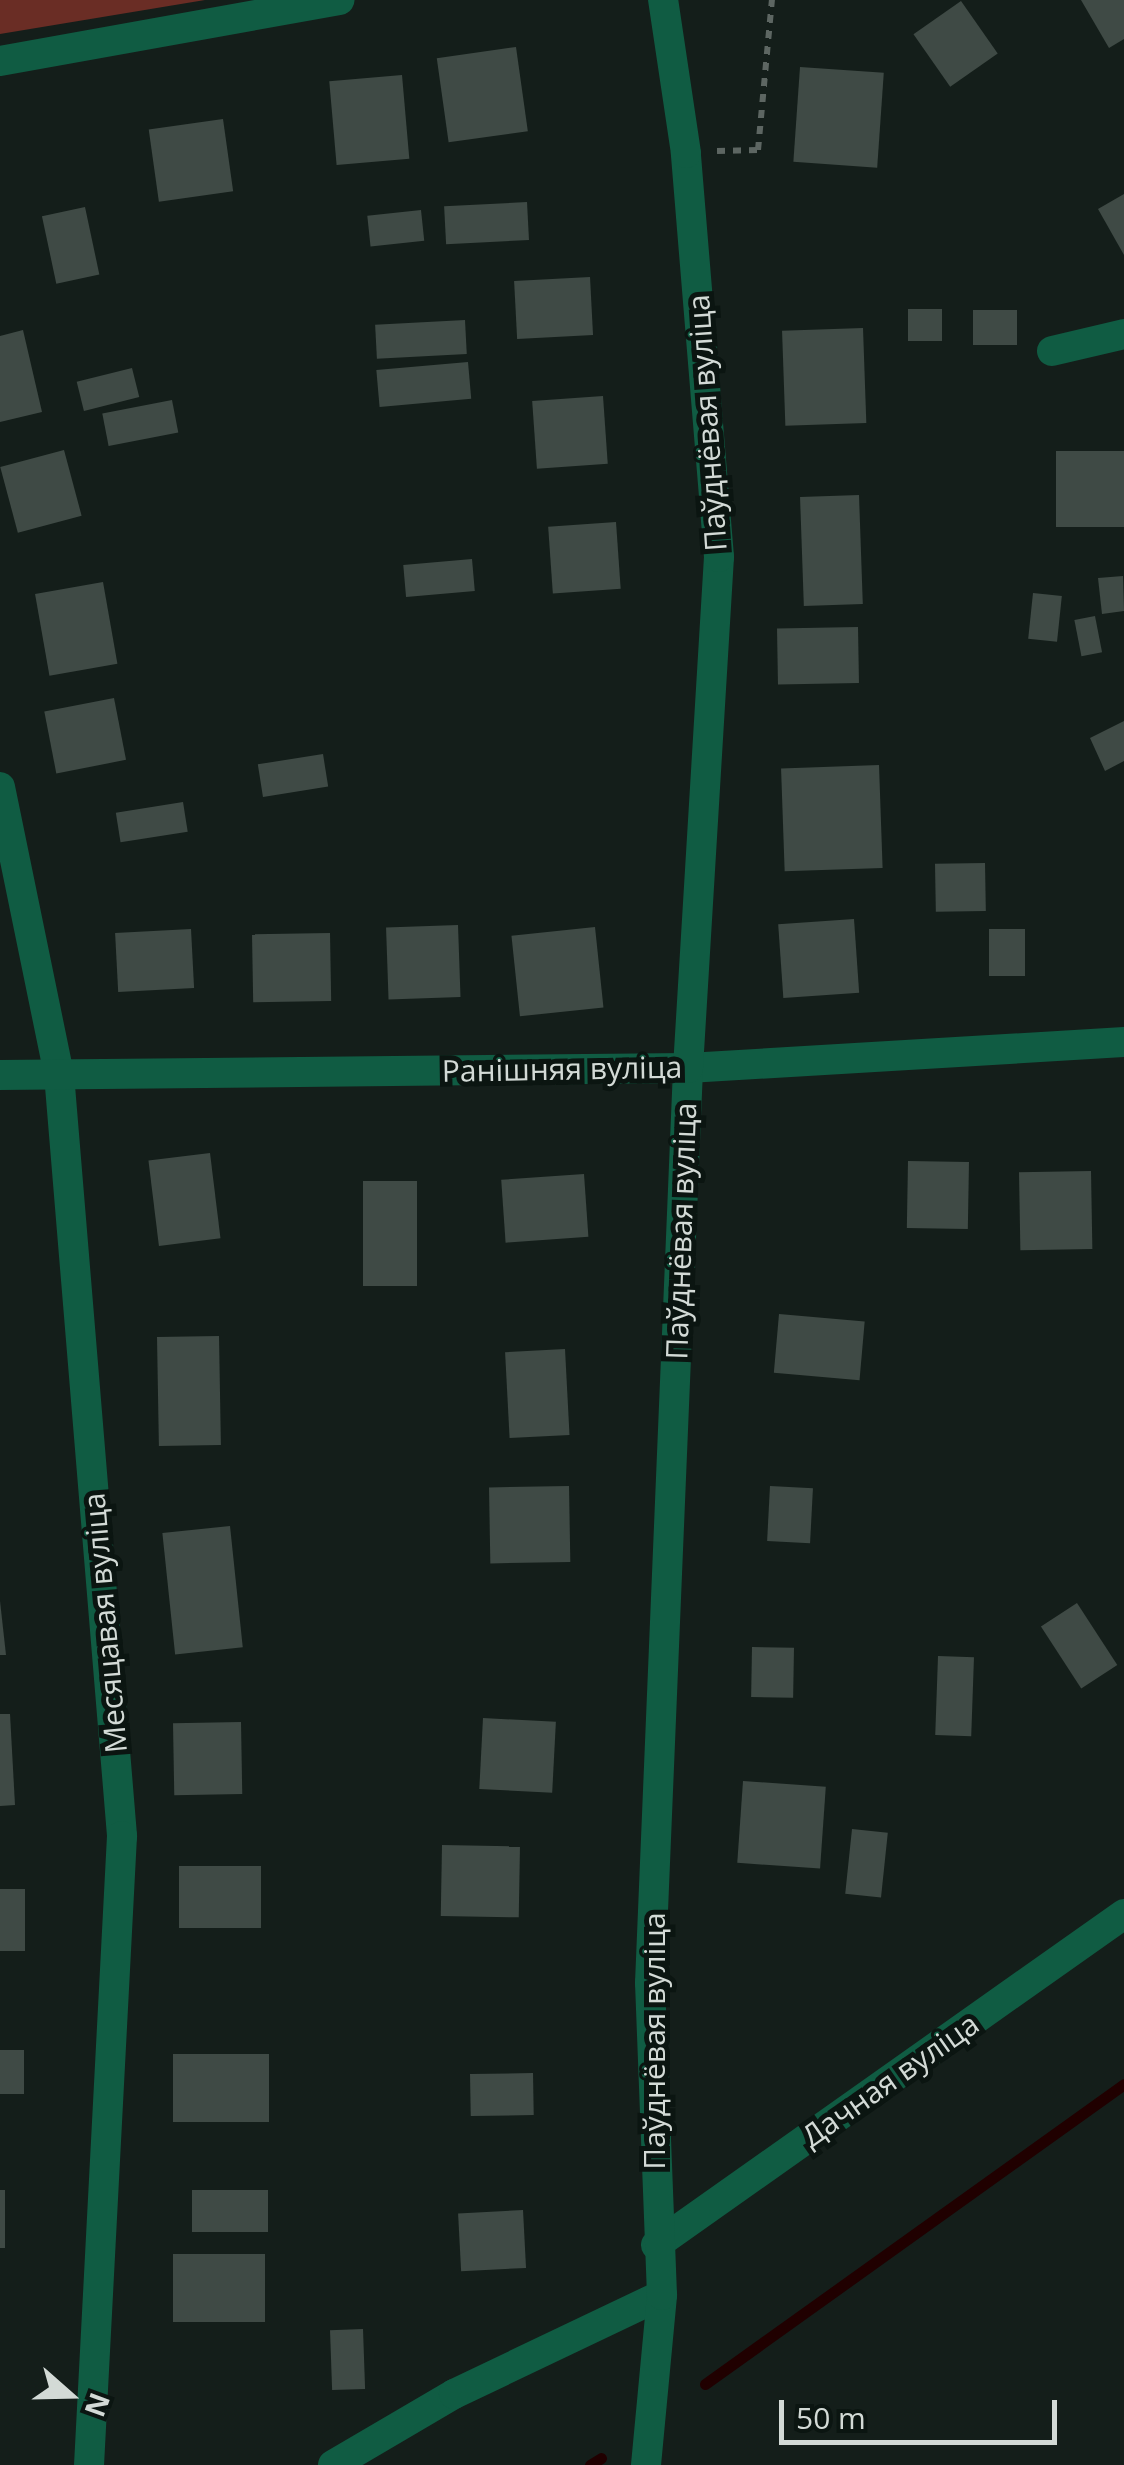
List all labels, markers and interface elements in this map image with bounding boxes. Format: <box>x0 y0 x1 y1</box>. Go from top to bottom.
street label: Паўднёвая вуліца <box>680 293 734 553</box>
street label: Ранішняя вуліца <box>441 1049 683 1089</box>
street label: Паўднёвая вуліца <box>659 1102 703 1360</box>
street label: Месяцавая вуліца <box>76 1491 134 1755</box>
street label: Паўднёвая вуліца <box>636 1912 672 2170</box>
street label: Дачная вуліца <box>795 2006 985 2154</box>
north arrow <box>20 2345 120 2445</box>
scale bar <box>784 2380 1062 2442</box>
text: N <box>76 2388 120 2422</box>
text: 50 m <box>796 2397 866 2438</box>

